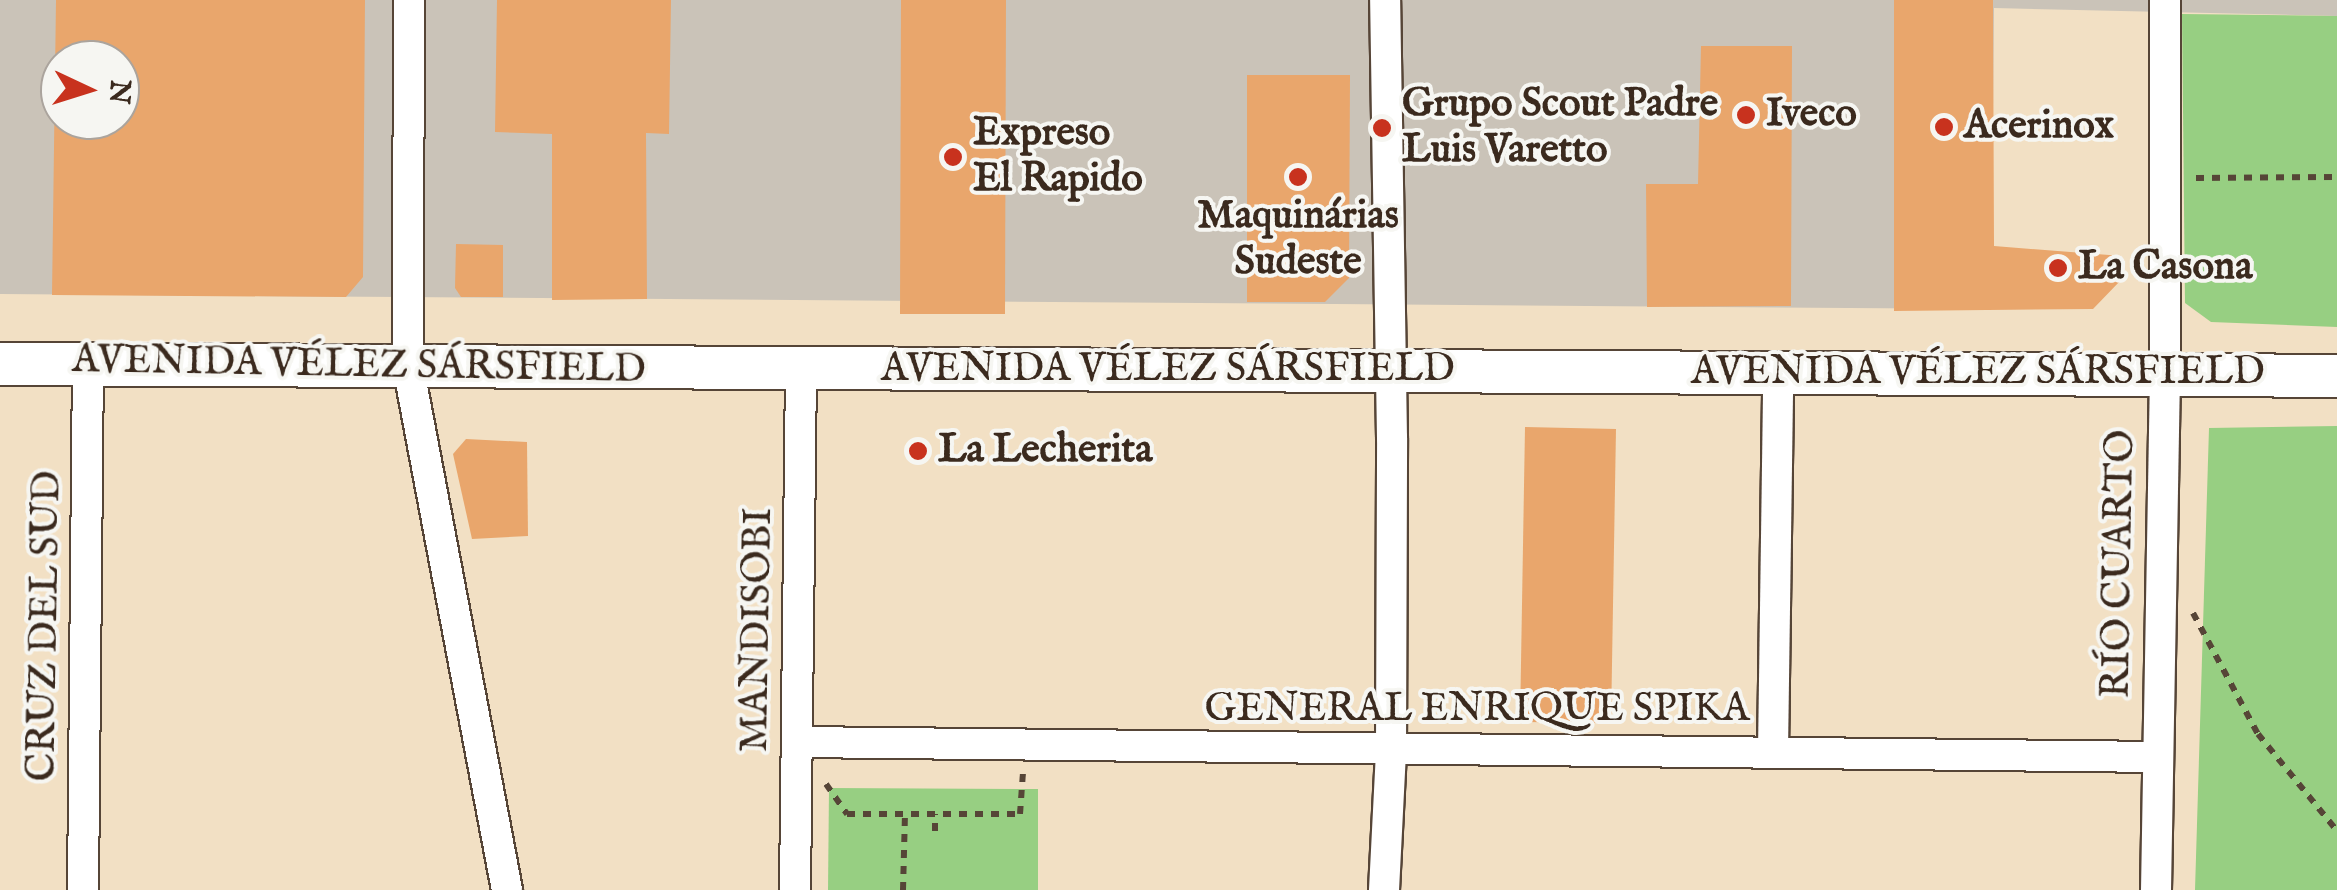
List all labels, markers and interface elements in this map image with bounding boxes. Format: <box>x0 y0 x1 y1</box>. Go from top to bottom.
north arrow <box>40 40 140 140</box>
text: N <box>100 79 137 105</box>
place label: Grupo Scout Padre Luis Varetto <box>1402 81 1718 175</box>
place label: Iveco <box>1766 91 1857 139</box>
place label: Acerinox <box>1964 103 2114 151</box>
marker: Iveco <box>1735 104 1757 126</box>
place label: Expreso El Rapido <box>973 110 1143 204</box>
marker: Acerinox <box>1933 116 1955 138</box>
marker: Grupo Scout Padre Luis Varetto <box>1371 117 1393 139</box>
marker: Expreso El Rapido <box>942 146 964 168</box>
marker: Maquinárias Sudeste <box>1287 166 1309 188</box>
place label: Maquinárias Sudeste <box>1197 193 1399 287</box>
place label: La Casona <box>2078 244 2252 292</box>
marker: La Casona <box>2047 257 2069 279</box>
street label: AVENIDA VÉLEZ SÁRSFIELD <box>72 337 646 395</box>
street label: AVENIDA VÉLEZ SÁRSFIELD <box>881 346 1455 394</box>
street label: AVENIDA VÉLEZ SÁRSFIELD <box>1691 349 2265 397</box>
place label: La Lecherita <box>938 427 1153 475</box>
street label: RÍO CUARTO <box>2094 429 2146 699</box>
marker: La Lecherita <box>907 440 929 462</box>
street label: CRUZ DEL SUD <box>19 470 73 782</box>
street label: MANDISOBI <box>732 507 784 753</box>
street label: GENERAL ENRIQUE SPIKA <box>1205 686 1749 734</box>

